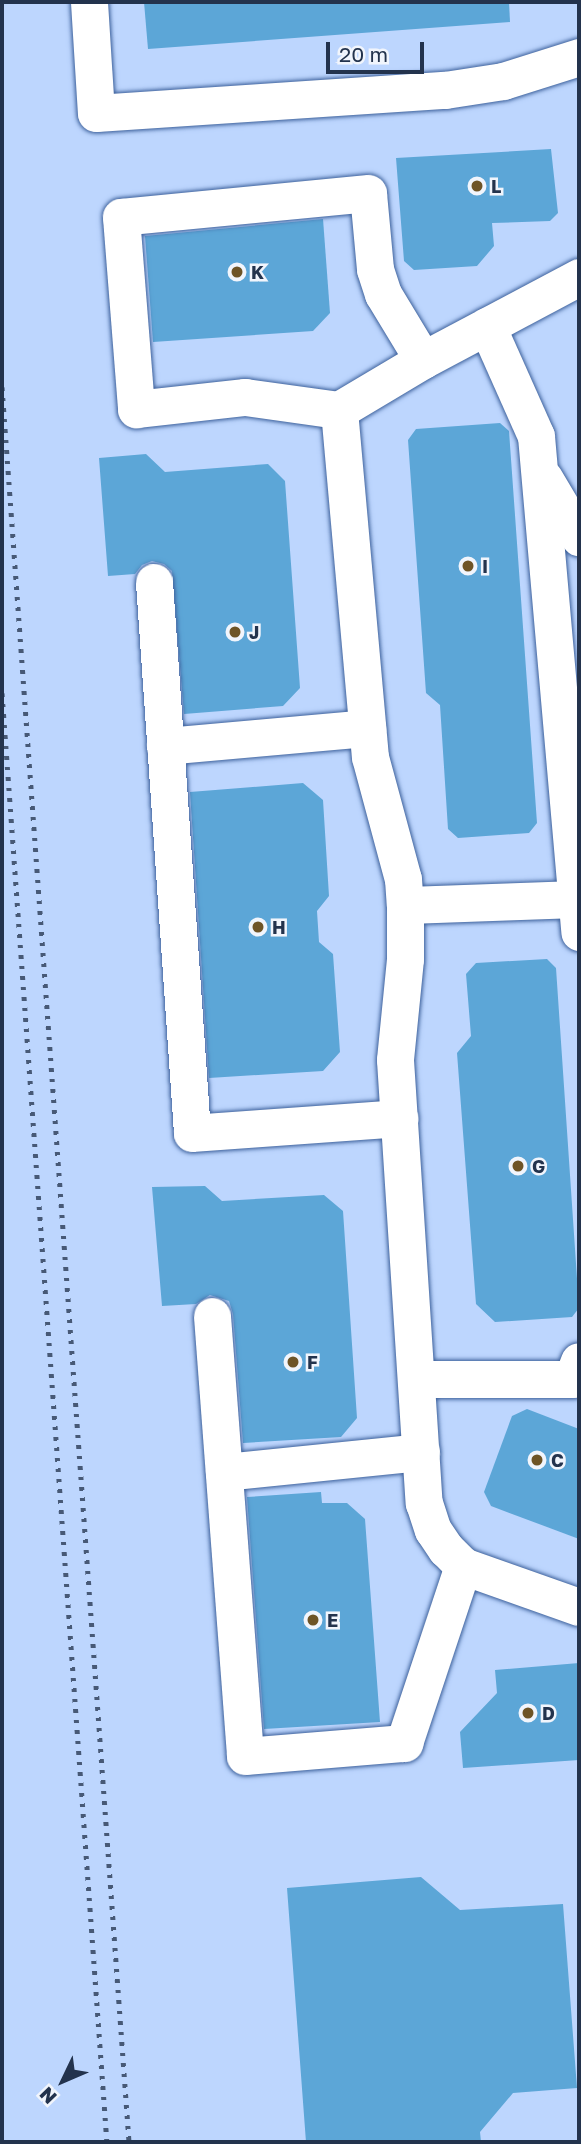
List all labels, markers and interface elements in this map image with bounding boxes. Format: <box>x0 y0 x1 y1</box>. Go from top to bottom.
scale bar <box>329 28 427 72</box>
text: 20 m <box>339 41 388 67</box>
place label: L <box>491 175 501 197</box>
marker: L <box>469 178 485 194</box>
place label: K <box>251 261 264 283</box>
marker: K <box>229 264 245 280</box>
place label: I <box>482 555 488 577</box>
marker: I <box>460 558 476 574</box>
place label: J <box>249 621 259 643</box>
marker: J <box>227 624 243 640</box>
place label: H <box>272 916 286 938</box>
marker: H <box>250 919 266 935</box>
place label: G <box>532 1155 545 1177</box>
marker: G <box>510 1158 526 1174</box>
place label: F <box>307 1351 318 1373</box>
marker: F <box>285 1354 301 1370</box>
place label: C <box>551 1449 564 1471</box>
marker: C <box>529 1452 545 1468</box>
place label: E <box>327 1609 338 1631</box>
marker: E <box>305 1612 321 1628</box>
place label: D <box>542 1702 555 1724</box>
marker: D <box>520 1705 536 1721</box>
north arrow <box>28 2046 98 2116</box>
text: N <box>34 2083 61 2109</box>

